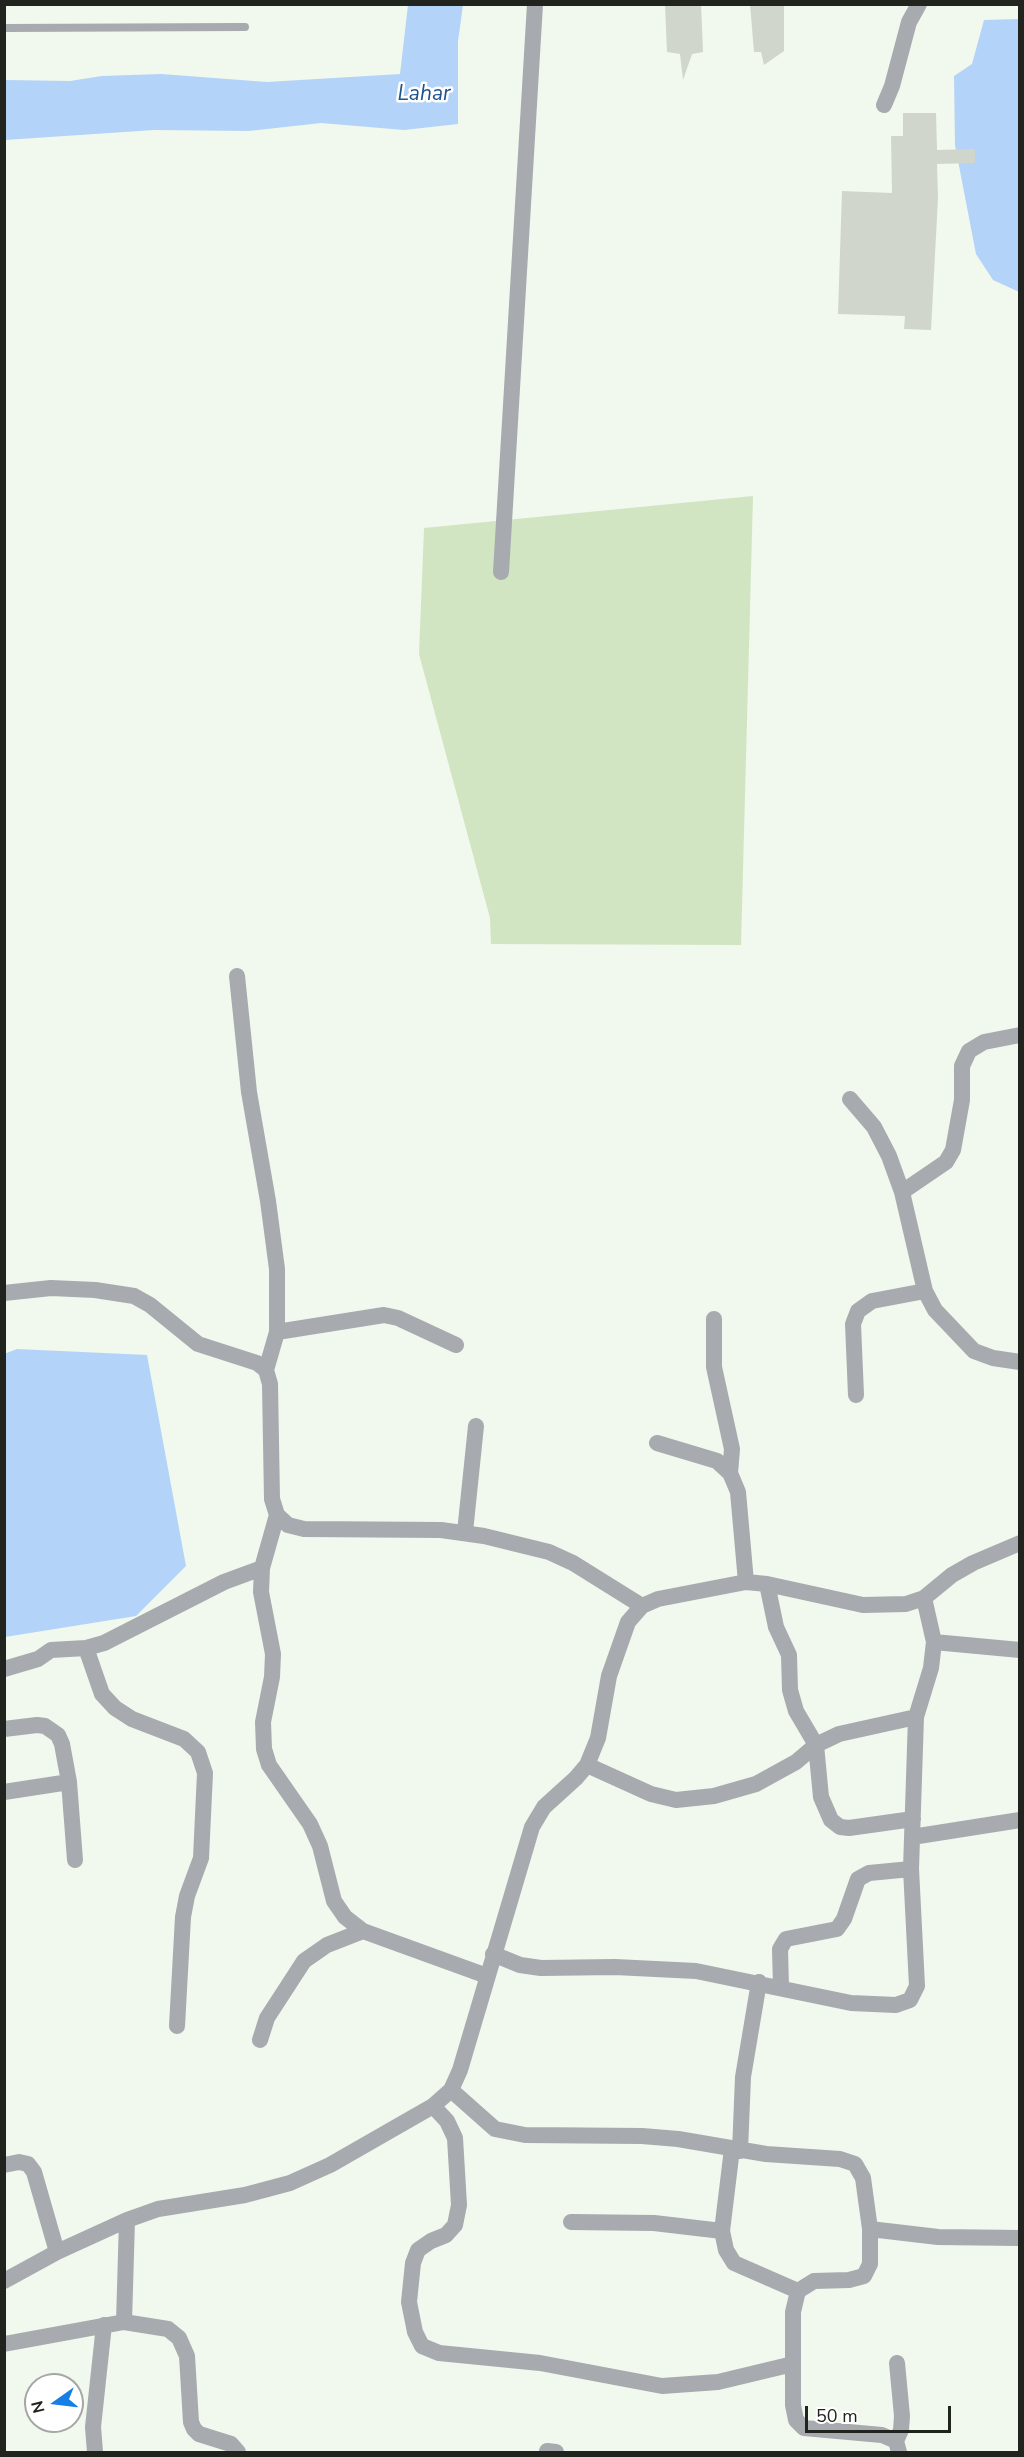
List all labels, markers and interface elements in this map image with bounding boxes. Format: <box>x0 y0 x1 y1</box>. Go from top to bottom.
water label: Lahar <box>397 82 451 108</box>
north arrow <box>24 2373 84 2433</box>
scale bar <box>808 2394 954 2432</box>
text: N <box>26 2398 51 2415</box>
text: 50 m <box>816 2404 858 2428</box>

